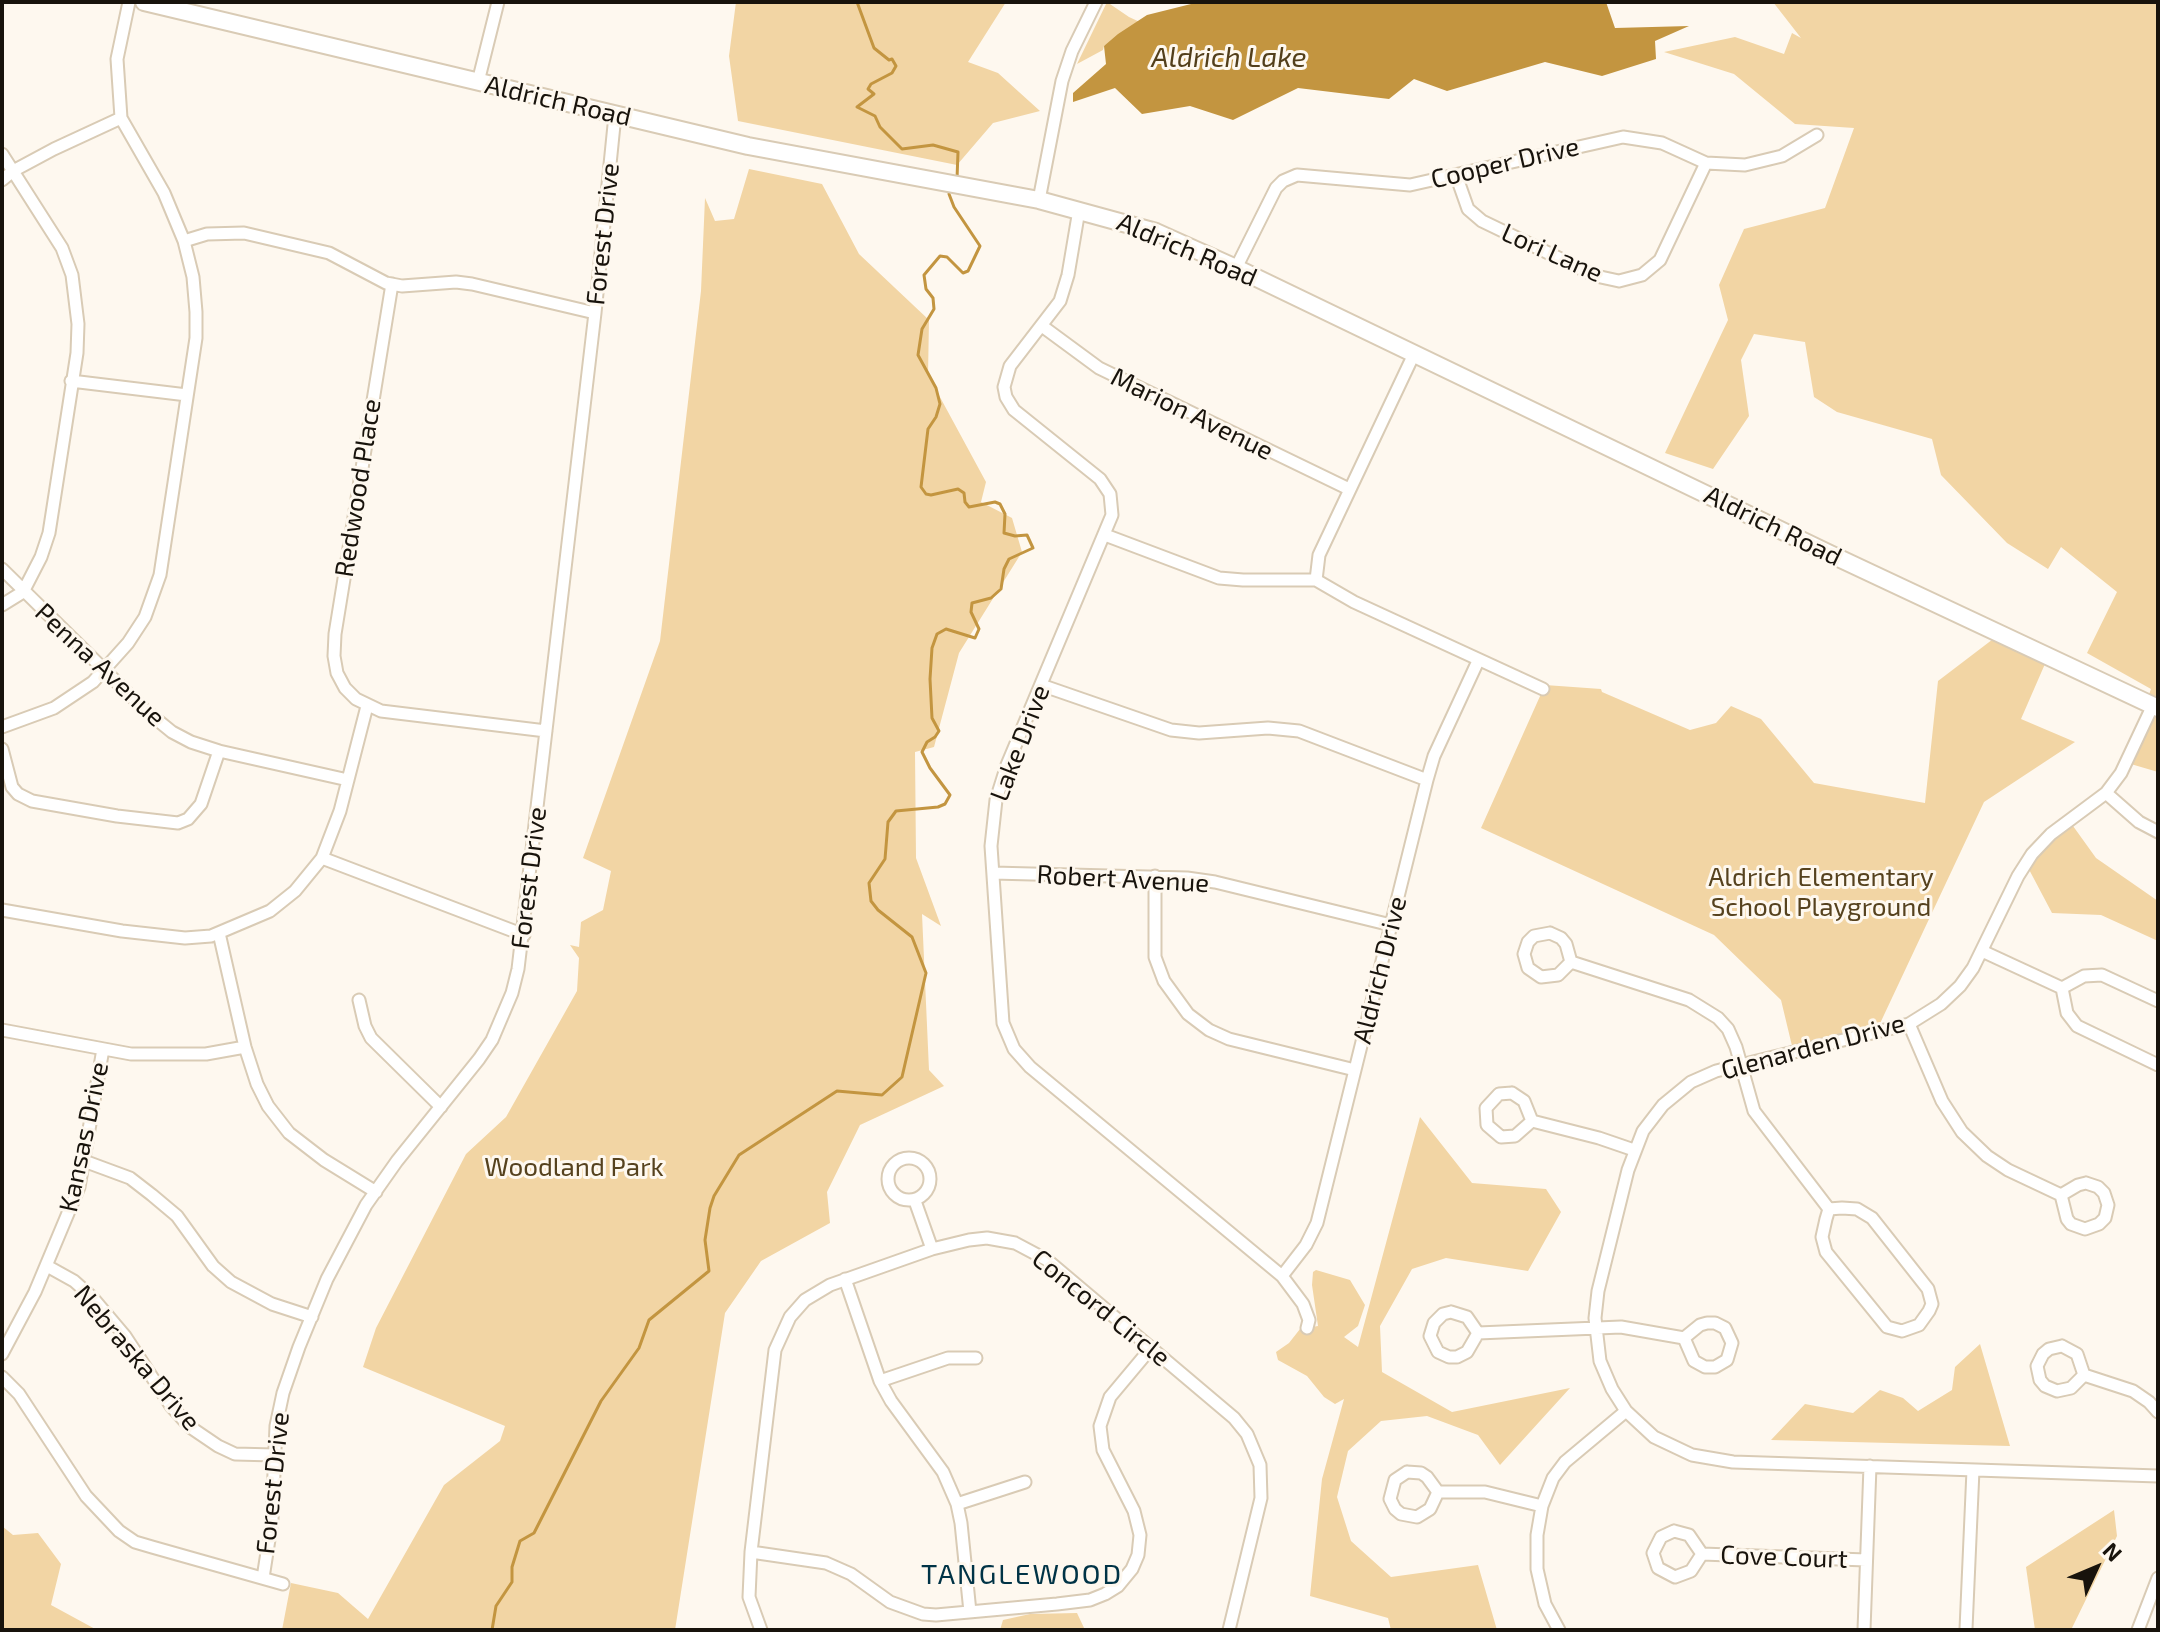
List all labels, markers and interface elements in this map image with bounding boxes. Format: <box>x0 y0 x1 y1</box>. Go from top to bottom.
water label: Aldrich Lake <box>1151 41 1307 75</box>
street label: Aldrich Road <box>482 69 634 133</box>
street label: Cooper Drive <box>1428 131 1582 195</box>
street label: Forest Drive <box>580 161 626 307</box>
street label: Aldrich Road <box>1112 206 1262 294</box>
street label: Lori Lane <box>1497 217 1607 289</box>
street label: Marion Avenue <box>1106 361 1278 467</box>
street label: Redwood Place <box>328 397 388 579</box>
street label: Aldrich Road <box>1699 479 1847 573</box>
street label: Penna Avenue <box>28 597 172 733</box>
street label: Lake Drive <box>984 680 1056 806</box>
street label: Forest Drive <box>505 805 553 951</box>
street label: Robert Avenue <box>1036 859 1210 899</box>
park label: Aldrich Elementary School Playground <box>1708 861 1934 922</box>
street label: Aldrich Drive <box>1347 893 1413 1047</box>
street label: Glenarden Drive <box>1718 1007 1908 1087</box>
street label: Kansas Drive <box>53 1059 115 1215</box>
park label: Woodland Park <box>484 1151 664 1183</box>
street label: Concord Circle <box>1026 1243 1176 1373</box>
street label: Nebraska Drive <box>67 1279 207 1437</box>
street label: Forest Drive <box>250 1410 296 1556</box>
north arrow <box>2056 1528 2136 1608</box>
text: N <box>2098 1537 2128 1566</box>
street label: Cove Court <box>1720 1539 1848 1575</box>
district label: TANGLEWOOD <box>921 1558 1123 1592</box>

